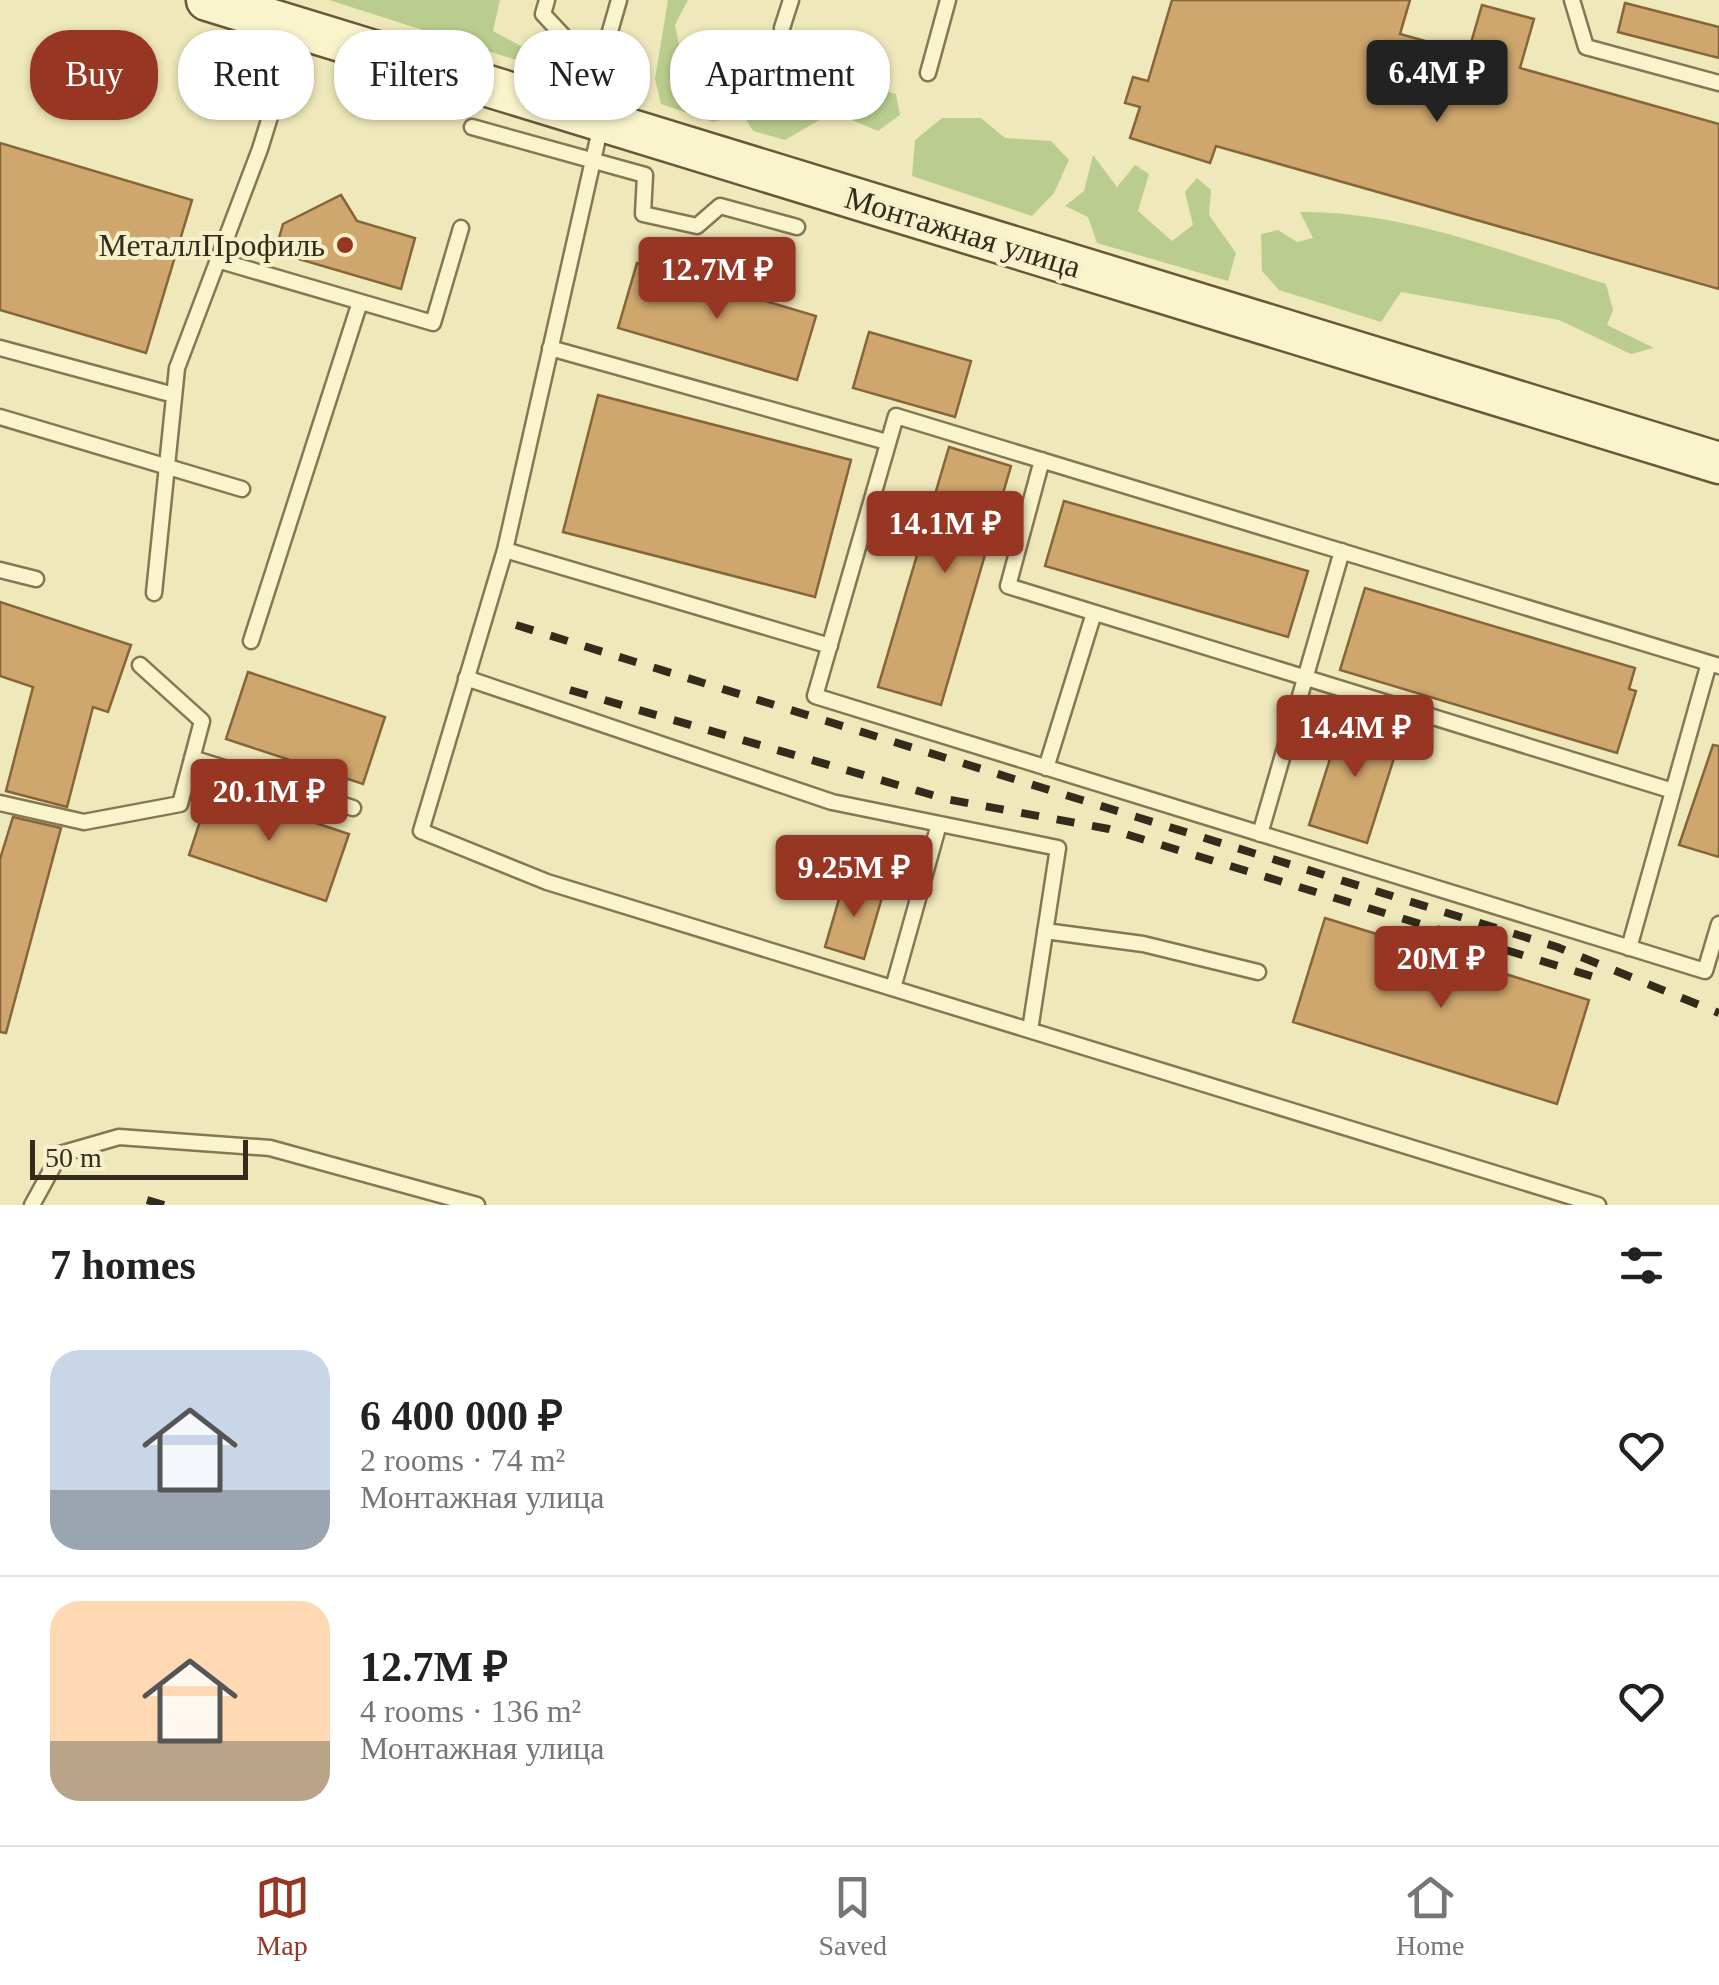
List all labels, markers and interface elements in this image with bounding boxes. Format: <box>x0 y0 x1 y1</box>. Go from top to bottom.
chip: Buy <box>30 30 158 120</box>
chip: Rent <box>178 30 314 120</box>
chip: Filters <box>334 30 494 120</box>
chip: New <box>514 30 650 120</box>
chip: Apartment <box>670 30 890 120</box>
pin: 6.4M ₽ <box>1356 40 1518 125</box>
text: 6.4M ₽ <box>1389 54 1485 90</box>
street label: Монтажная улица <box>841 179 1085 285</box>
place label: МеталлПрофиль <box>98 227 325 263</box>
marker: МеталлПрофиль <box>334 234 356 256</box>
pin: 12.7M ₽ <box>625 237 809 322</box>
text: 12.7M ₽ <box>661 251 773 287</box>
pin: 14.1M ₽ <box>853 491 1037 576</box>
text: 14.1M ₽ <box>889 505 1001 541</box>
pin: 14.4M ₽ <box>1263 695 1447 780</box>
text: 14.4M ₽ <box>1299 709 1411 745</box>
pin: 20.1M ₽ <box>177 759 361 844</box>
text: 20.1M ₽ <box>213 773 325 809</box>
pin: 9.25M ₽ <box>762 835 946 920</box>
text: 9.25M ₽ <box>798 849 910 885</box>
pin: 20M ₽ <box>1371 926 1511 1011</box>
text: 20M ₽ <box>1397 940 1485 976</box>
scale bar <box>30 1135 248 1180</box>
text: 50 m <box>45 1142 102 1173</box>
icon: filters <box>1614 1238 1669 1293</box>
text: 7 homes <box>50 1242 196 1288</box>
icon: home <box>130 1390 250 1510</box>
text: 6 400 000 ₽ <box>360 1393 563 1439</box>
icon: heart <box>1614 1423 1669 1478</box>
text: 2 rooms · 74 m² <box>360 1442 565 1478</box>
text: Монтажная улица <box>360 1479 605 1515</box>
icon: home <box>130 1641 250 1761</box>
text: 12.7M ₽ <box>360 1644 508 1690</box>
icon: heart <box>1614 1674 1669 1729</box>
text: 4 rooms · 136 m² <box>360 1693 581 1729</box>
text: Монтажная улица <box>360 1730 605 1766</box>
tab: Map <box>255 1870 310 1962</box>
tab: Saved <box>819 1870 887 1962</box>
tab: Home <box>1396 1870 1464 1962</box>

